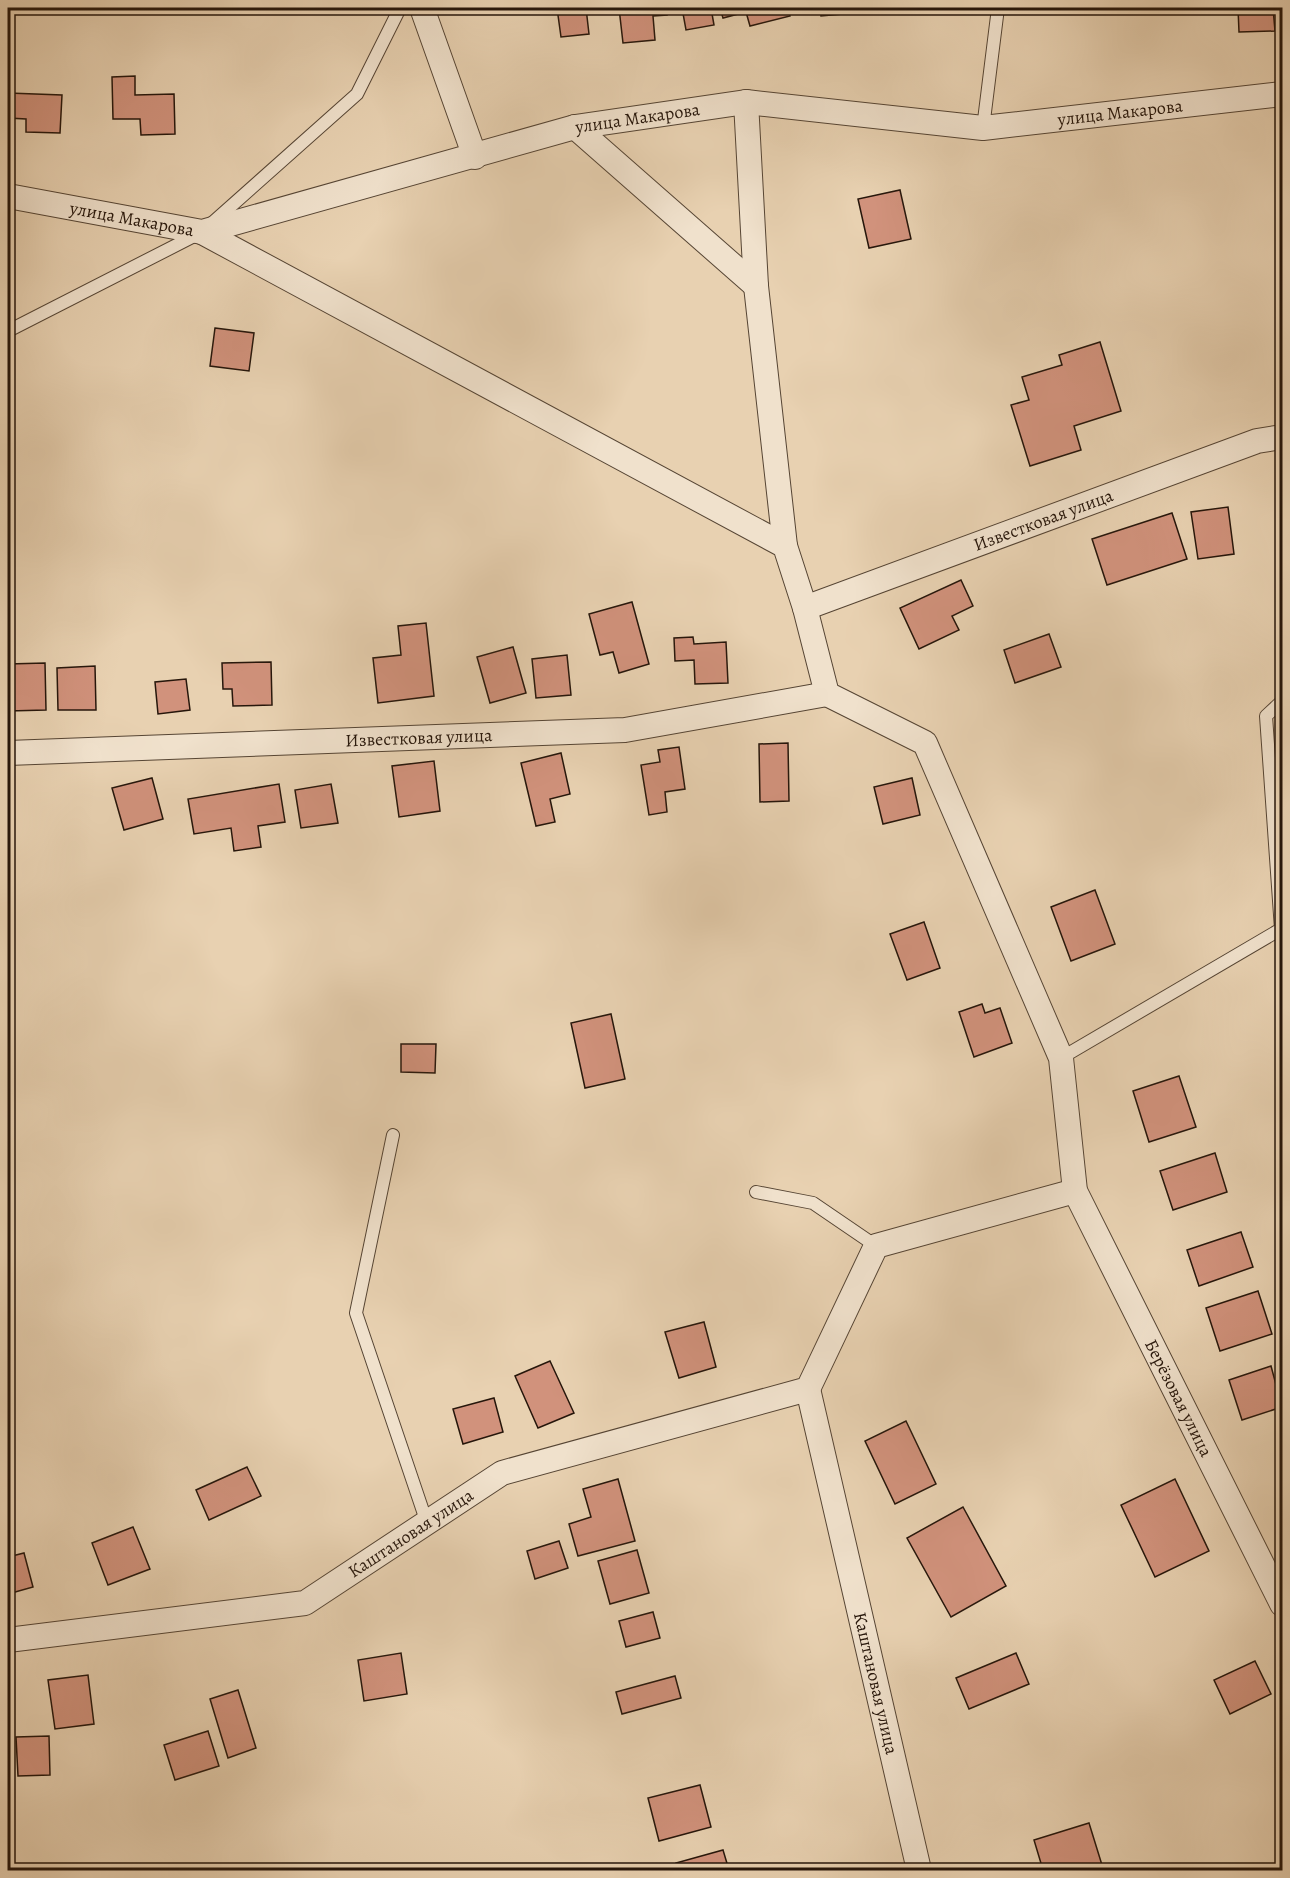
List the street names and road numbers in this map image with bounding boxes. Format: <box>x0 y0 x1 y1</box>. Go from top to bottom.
street label: улица Макарова <box>1055 93 1185 132</box>
street label: улица Макарова <box>573 97 702 139</box>
street label: улица Макарова <box>67 196 197 242</box>
street label: Известковая улица <box>970 483 1117 557</box>
street label: Известковая улица <box>345 723 493 752</box>
street label: Берёзовая улица <box>1139 1335 1219 1461</box>
street label: Каштановая улица <box>343 1483 479 1583</box>
street label: Каштановая улица <box>848 1610 904 1757</box>

